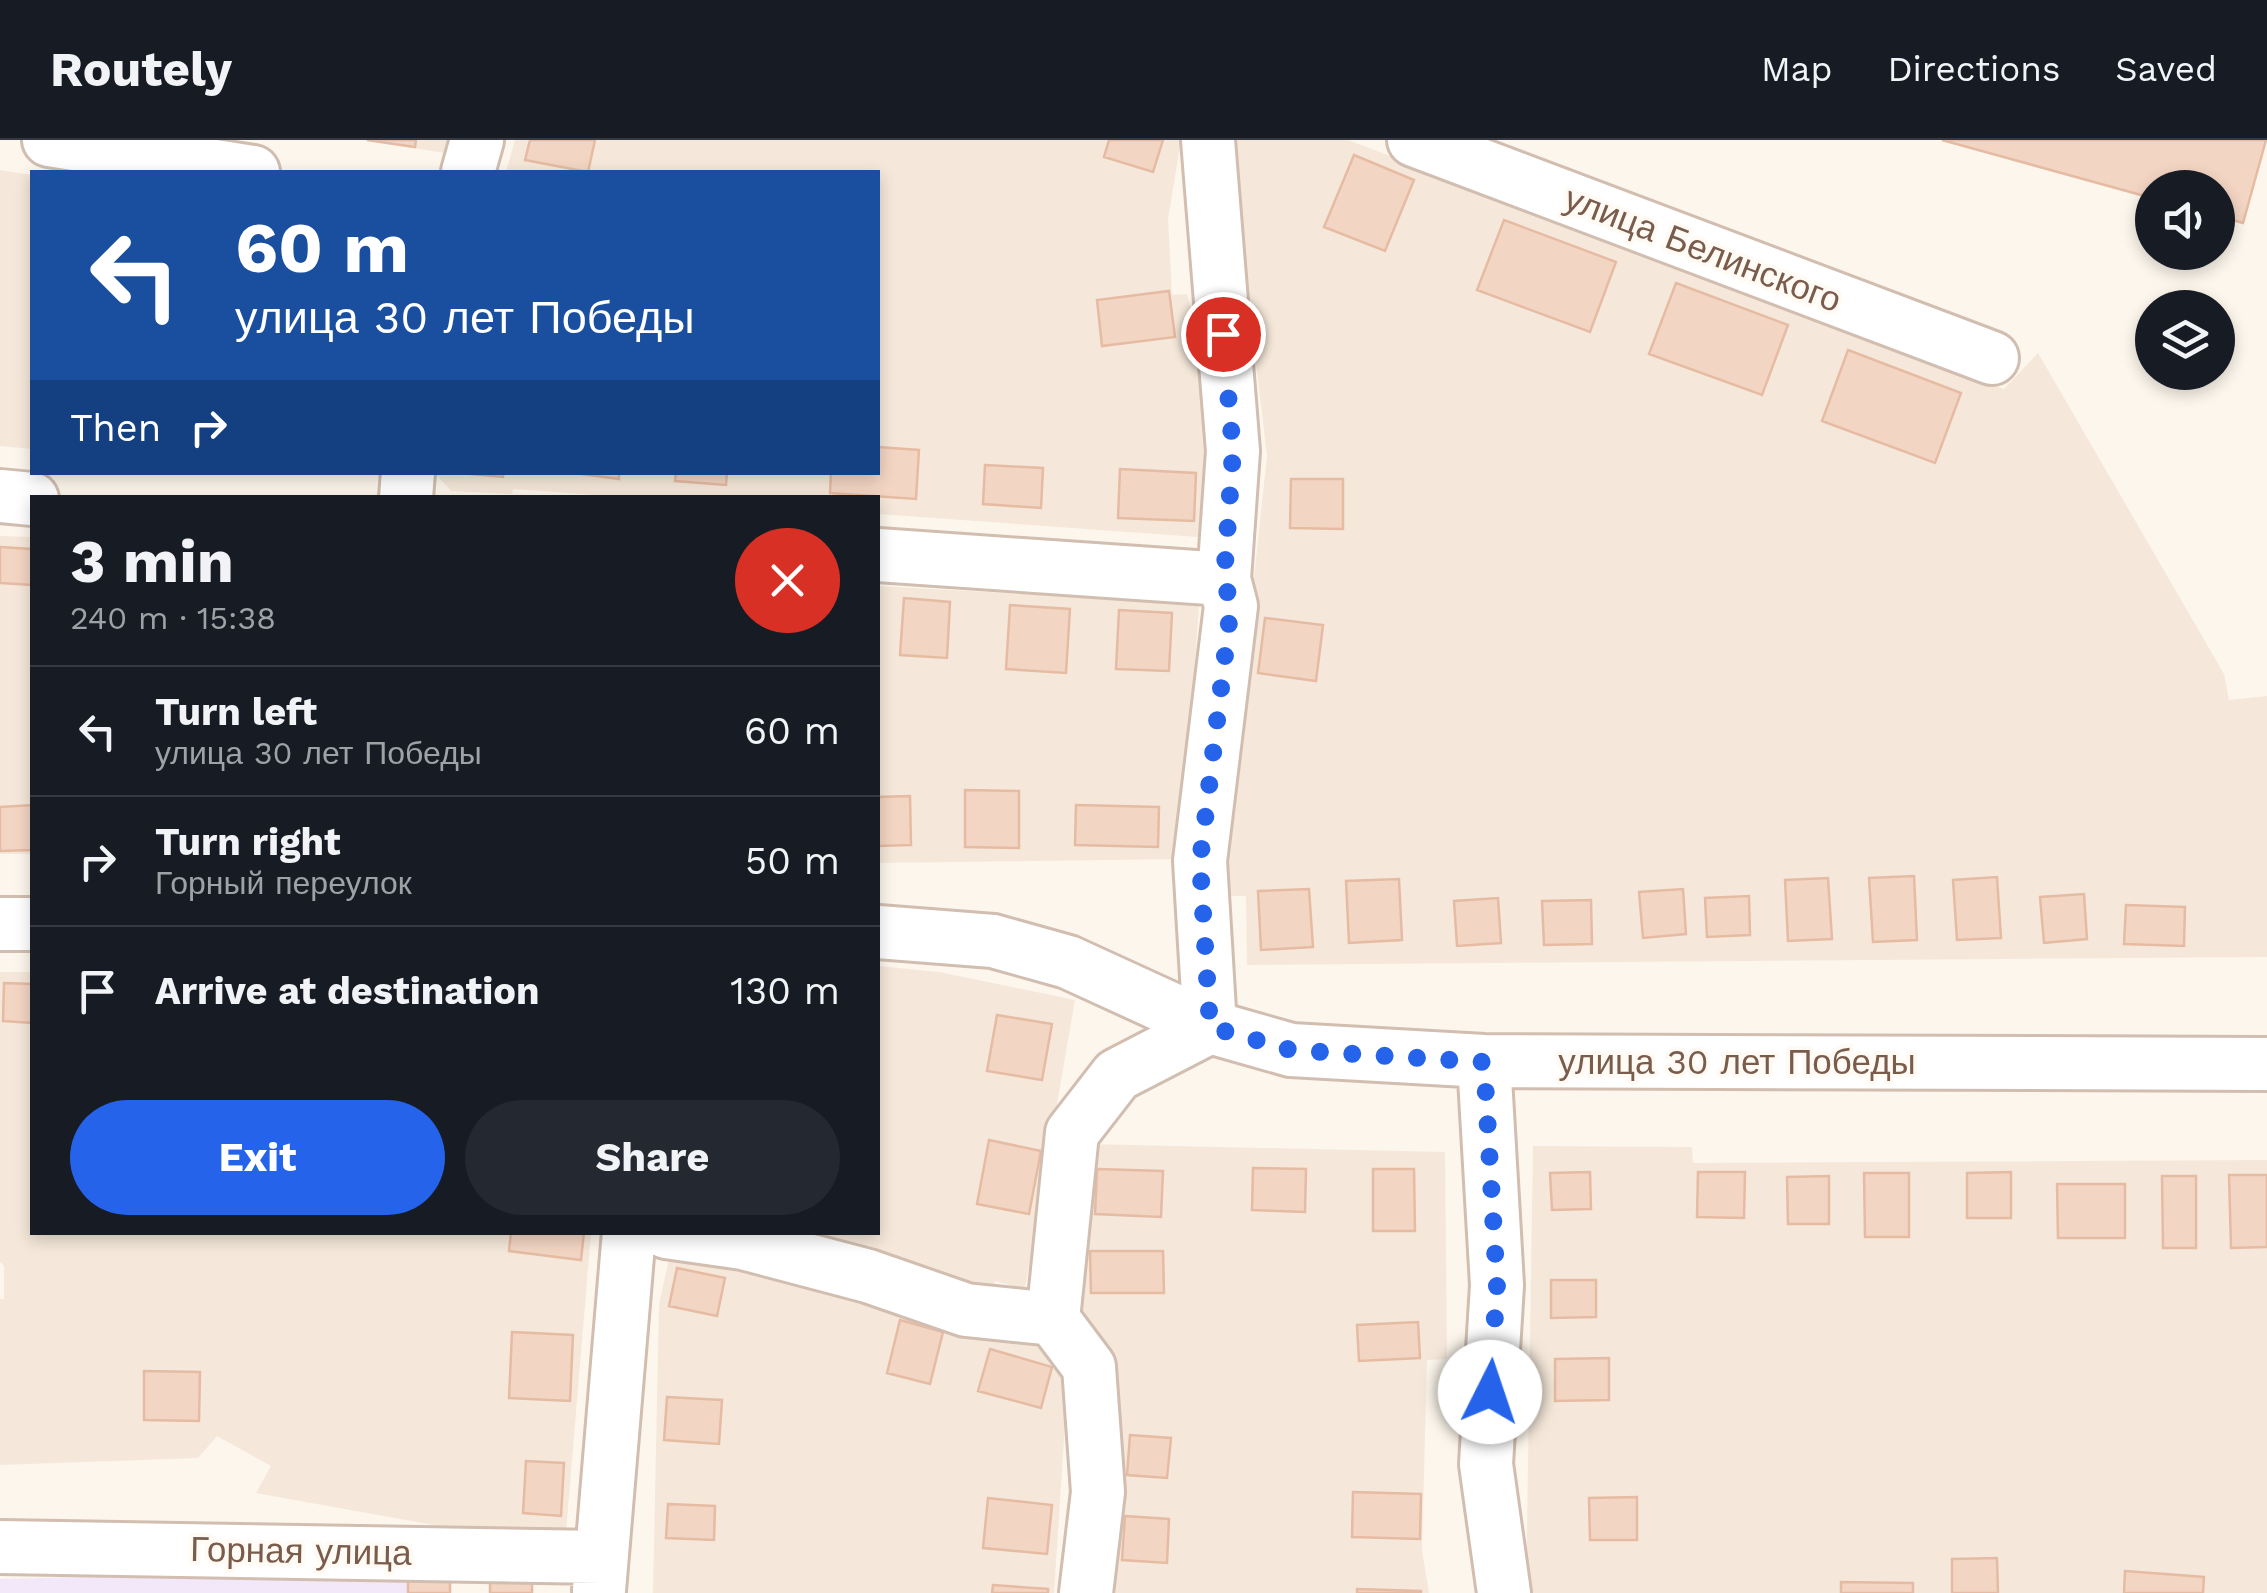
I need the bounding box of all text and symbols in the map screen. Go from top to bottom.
text: Routely [50,41,232,98]
text: Map [1761,48,1832,90]
text: Directions [1887,48,2060,90]
text: Saved [2115,48,2217,90]
map controls [2135,170,2235,390]
button: sound [2135,170,2235,270]
street label: улица Белинского [1559,177,1847,321]
text: 60 m [235,207,409,289]
icon: left [70,210,200,340]
button: layers [2135,290,2235,390]
text: улица 30 лет Победы [235,291,695,344]
pin [1181,292,1266,377]
icon: arrive [1196,307,1251,362]
icon: right [181,400,236,455]
text: Then [70,406,161,450]
text: 3 min [70,526,234,597]
button: close [735,528,840,633]
text: 240 m · 15:38 [70,599,276,637]
text: Turn left [155,690,317,734]
icon: left [70,704,125,759]
text: 60 m [744,709,840,753]
text: улица 30 лет Победы [155,734,482,772]
text: Turn right [155,820,341,864]
icon: right [70,834,125,889]
text: 50 m [745,839,840,883]
text: Горный переулок [155,864,412,902]
icon: arrive [70,964,125,1019]
text: Arrive at destination [155,969,540,1013]
text: 130 m [730,969,840,1013]
street label: улица 30 лет Победы [1558,1041,1916,1083]
button: Exit [70,1100,445,1215]
button: Share [465,1100,840,1215]
position arrow [1438,1340,1542,1444]
street label: Горная улица [190,1528,413,1574]

